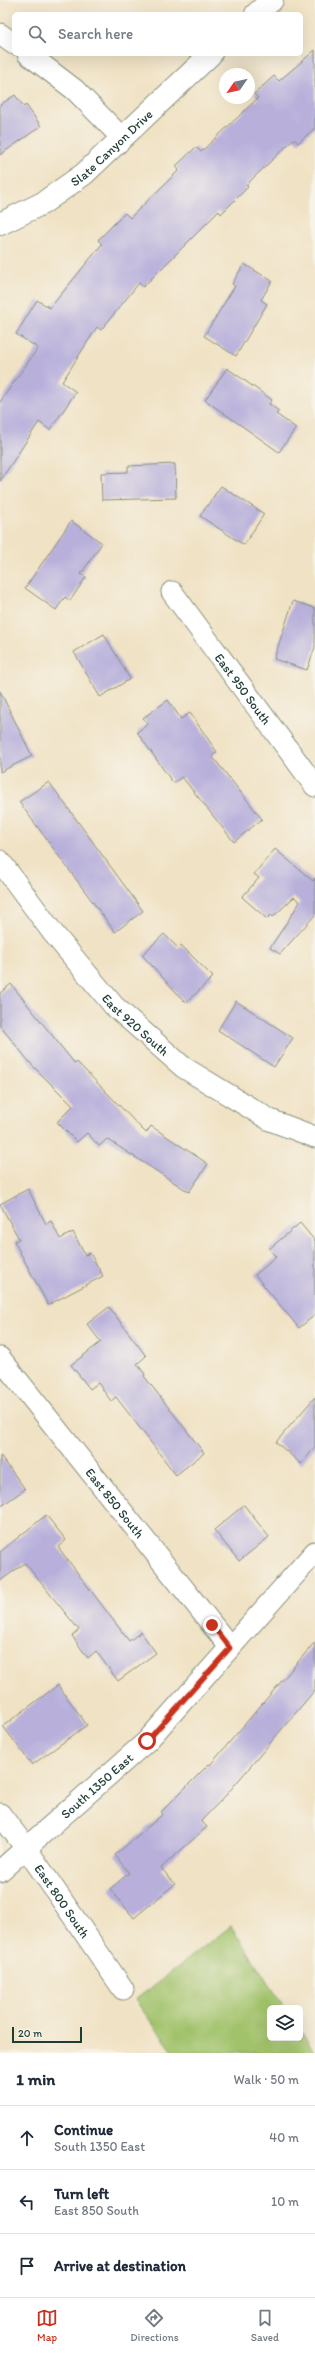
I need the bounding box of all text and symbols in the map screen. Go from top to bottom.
search box [12,12,303,56]
icon: search [26,23,48,45]
text: Search here [58,25,133,43]
north arrow [219,68,255,104]
street label: Slate Canyon Drive [68,106,156,189]
street label: East 950 South [212,650,274,728]
street label: East 920 South [99,991,172,1059]
street label: East 850 South [82,1465,147,1541]
route end [203,1616,221,1634]
route start [138,1732,156,1750]
street label: South 1350 East [58,1750,136,1822]
street label: East 800 South [31,1861,93,1941]
map controls [267,2005,303,2041]
button: layers [267,2005,303,2041]
scale bar [12,2025,82,2044]
text: 20 m [18,2027,42,2040]
text: 1 min [16,2069,55,2089]
text: Walk · 50 m [234,2072,299,2087]
text: Continue [54,2121,113,2139]
icon: ahead [16,2127,38,2149]
text: 40 m [269,2130,299,2145]
text: South 1350 East [54,2139,145,2154]
text: Turn left [54,2185,109,2203]
icon: left [16,2191,38,2213]
text: 10 m [271,2194,299,2209]
text: East 850 South [54,2203,139,2218]
icon: arrive [16,2255,38,2277]
text: Arrive at destination [54,2257,186,2275]
tab: Map [36,2307,58,2344]
tab: Directions [130,2307,179,2344]
tab: Saved [251,2307,279,2344]

